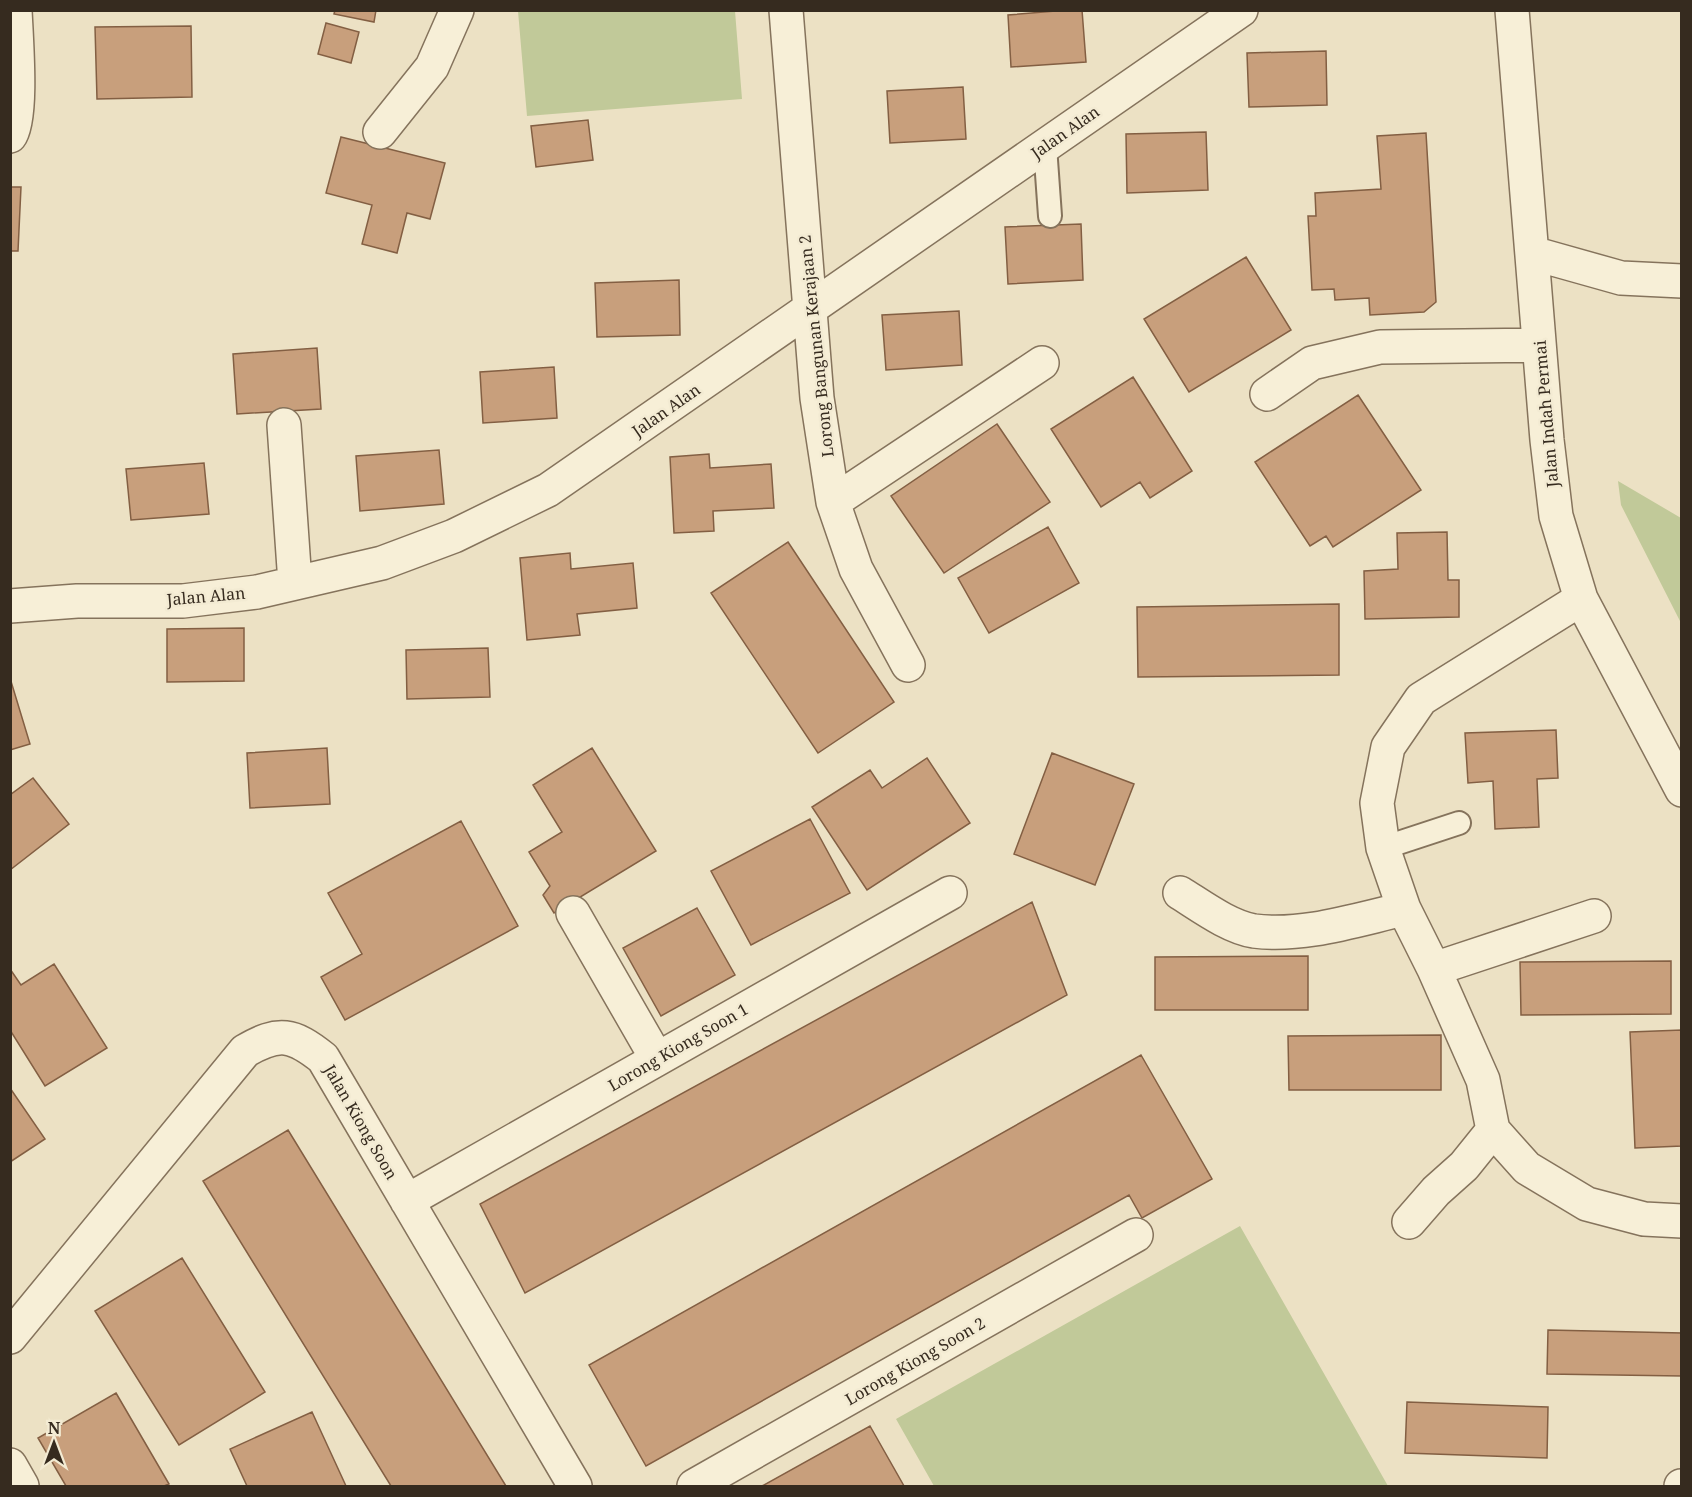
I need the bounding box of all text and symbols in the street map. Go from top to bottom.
street label: Jalan Alan [1026,100,1104,164]
street label: Lorong Bangunan Kerajaan 2 [793,234,839,458]
street label: Jalan Indah Permai [1529,340,1563,489]
street label: Jalan Alan [627,378,705,442]
street label: Jalan Alan [165,582,246,610]
street label: Lorong Kiong Soon 1 [604,998,752,1096]
street label: Jalan Kiong Soon [319,1060,403,1183]
street label: Lorong Kiong Soon 2 [841,1312,989,1410]
north arrow [24,1413,84,1473]
text: N [48,1417,61,1439]

